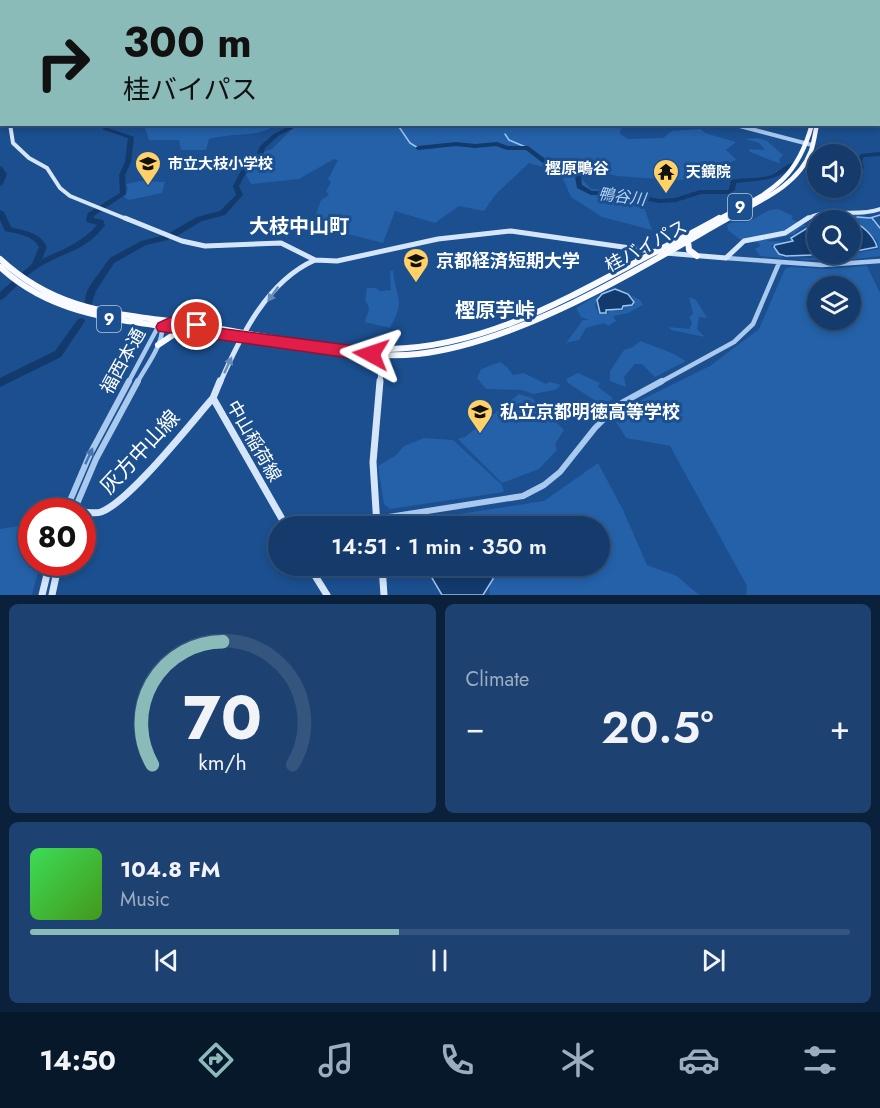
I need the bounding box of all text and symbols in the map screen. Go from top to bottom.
text: 300 m [123,12,252,73]
icon: right [24,24,102,102]
text: 桂バイパス [123,70,257,109]
map controls [807,144,861,330]
button: sound [807,144,861,198]
school or university icon: 市立大枝小学校 [133,149,163,187]
place label: 市立大枝小学校 [168,153,273,175]
district label: 樫原鴫谷 [545,157,609,180]
temple icon: 天鏡院 [651,157,681,195]
place label: 天鏡院 [686,161,731,183]
water label: 鴨谷川 [597,182,649,211]
road number: 9 [728,194,752,220]
button: search [807,210,861,264]
district label: 大枝中山町 [249,212,349,241]
street label: 桂バイパス [600,213,692,279]
school or university icon: 京都経済短期大学 [401,246,431,284]
place label: 京都経済短期大学 [436,248,580,274]
button: layers [807,276,861,330]
one-way arrow [267,285,279,301]
district label: 樫原芋峠 [455,296,535,325]
pin [171,299,222,350]
road number: 9 [97,306,121,332]
icon: arrive [180,308,213,341]
position arrow [339,322,403,386]
street label: 福西本通 [94,323,152,399]
one-way arrow [223,356,232,373]
street label: 中山稲荷線 [220,396,288,486]
school or university icon: 私立京都明徳高等学校 [465,397,495,435]
place label: 私立京都明徳高等学校 [500,399,680,425]
street label: 灰方中山線 [93,403,187,501]
one-way arrow [84,447,94,465]
speed limit sign: 80 [18,498,96,576]
text: 14:51 · 1 min · 350 m [331,530,547,562]
text: Climate [466,665,529,694]
text: 70 [183,672,262,762]
text: 20.5° [601,695,714,760]
text: − [466,704,485,751]
text: + [830,704,850,751]
text: km/h [198,748,246,779]
text: 104.8 FM [120,853,220,885]
text: Music [120,885,170,914]
icon: previous [150,944,183,977]
icon: pause [423,944,456,977]
icon: next [697,944,730,977]
icon: directions [195,1039,237,1081]
icon: music [315,1039,357,1081]
icon: phone [436,1039,478,1081]
icon: climate [557,1039,599,1081]
icon: car [678,1039,720,1081]
icon: filters [799,1039,841,1081]
text: 14:50 [39,1041,116,1080]

